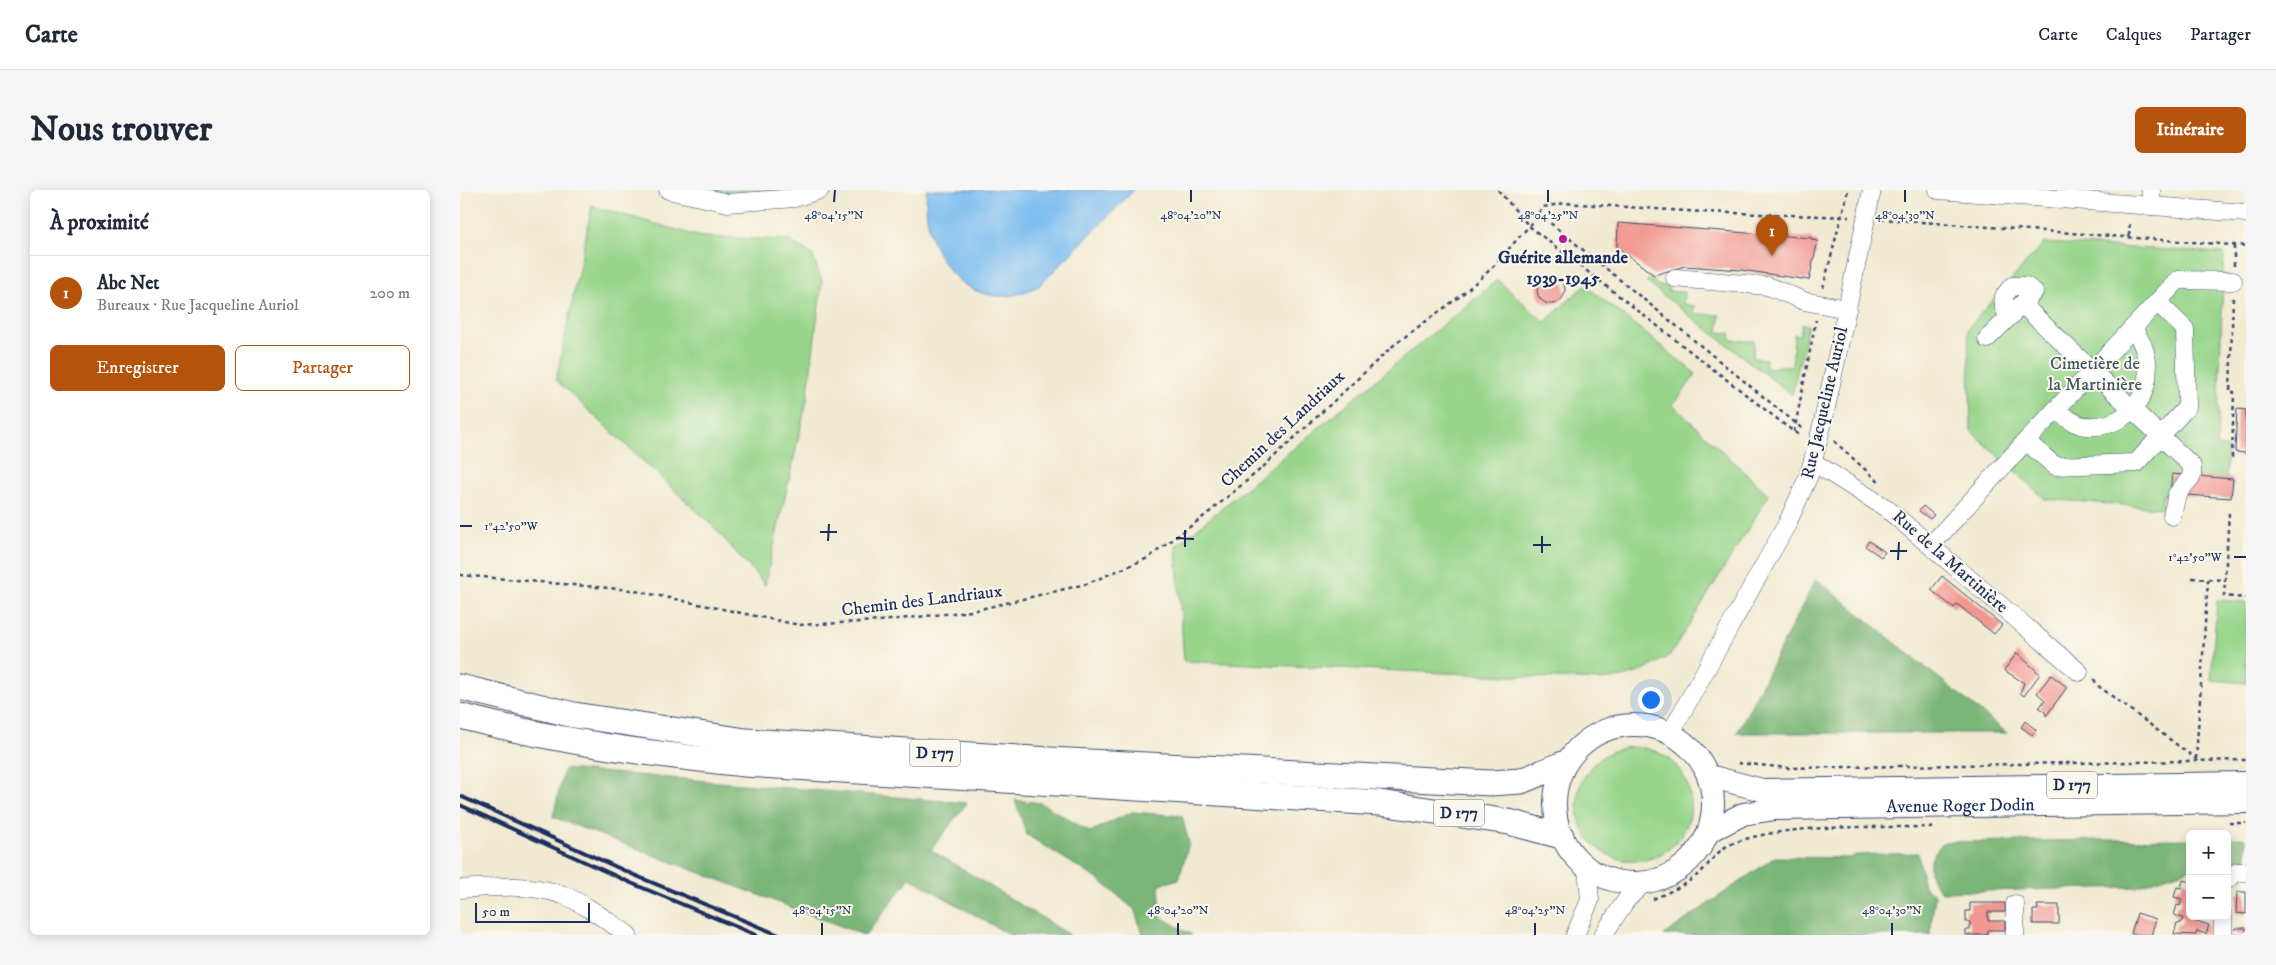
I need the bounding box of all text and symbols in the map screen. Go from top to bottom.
text: Carte [25,20,78,50]
text: Carte [2038,24,2078,46]
text: Calques [2106,24,2162,46]
text: Partager [2190,24,2251,46]
button: Itinéraire [2135,107,2246,153]
text: Nous trouver [30,108,212,152]
text: 48°04'15"N [804,208,864,223]
text: 48°04'20"N [1160,208,1222,223]
text: 48°04'25"N [1518,208,1579,223]
text: 48°04'30"N [1875,208,1935,223]
text: À proximité [50,210,149,236]
pin: 1 [1756,215,1788,256]
marker: Guérite allemande 1939-1945 [1557,233,1569,245]
place label: Guérite allemande 1939-1945 [1498,247,1628,290]
text: Abc Net [97,272,159,295]
text: 1 [63,283,69,303]
text: 200 m [369,283,410,303]
text: Bureaux · Rue Jacqueline Auriol [97,295,299,315]
street label: Rue Jacqueline Auriol [1797,324,1853,481]
button: Enregistrer [50,345,225,391]
button: Partager [235,345,410,391]
park label: Cimetière de la Martinière [2048,353,2142,396]
street label: Chemin des Landriaux [1216,366,1350,492]
street label: Rue de la Martinière [1888,506,2012,618]
text: 1°42'50"W [484,519,539,534]
text: 1°42'50"W [2168,550,2223,565]
street label: Chemin des Landriaux [840,580,1004,622]
your location [1638,687,1664,713]
road number: D 177 [910,740,960,766]
road number: D 177 [2047,772,2097,798]
street label: Avenue Roger Dodin [1886,794,2035,818]
road number: D 177 [1434,800,1484,826]
map controls [2186,830,2231,920]
button: + [2186,830,2231,875]
button: − [2186,875,2231,920]
scale bar [475,900,590,923]
text: 50 m [482,903,510,921]
text: 48°04'15"N [792,903,852,918]
text: 48°04'20"N [1147,903,1209,918]
text: 48°04'25"N [1505,903,1566,918]
text: 48°04'30"N [1862,903,1922,918]

